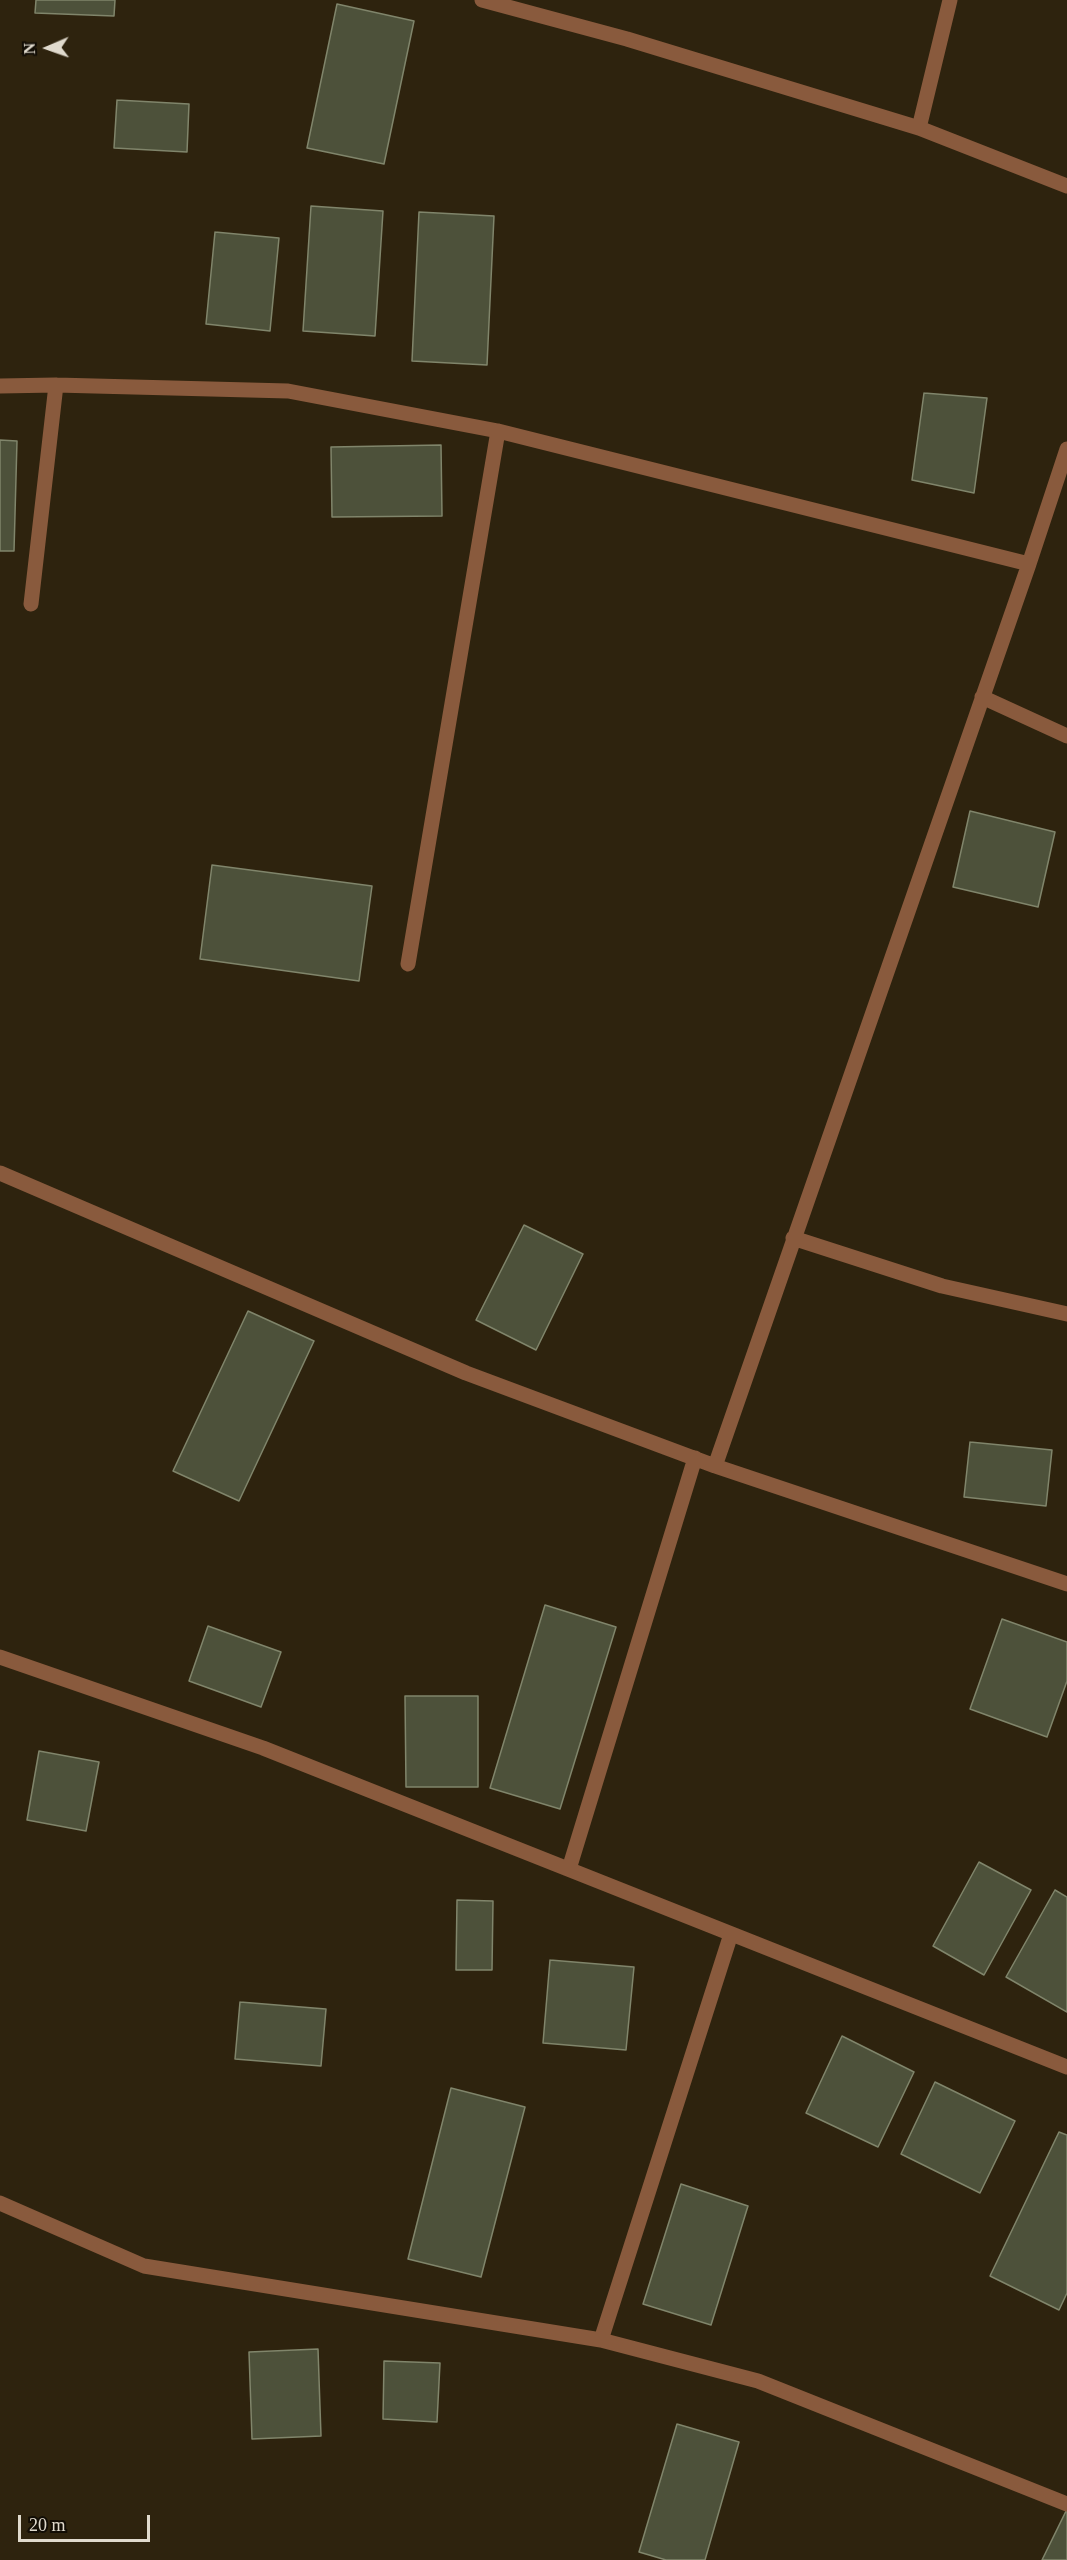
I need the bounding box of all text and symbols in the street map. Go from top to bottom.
north arrow [18,18,78,78]
text: N [21,43,38,55]
scale bar [21,2503,153,2541]
text: 20 m [29,2515,66,2535]

